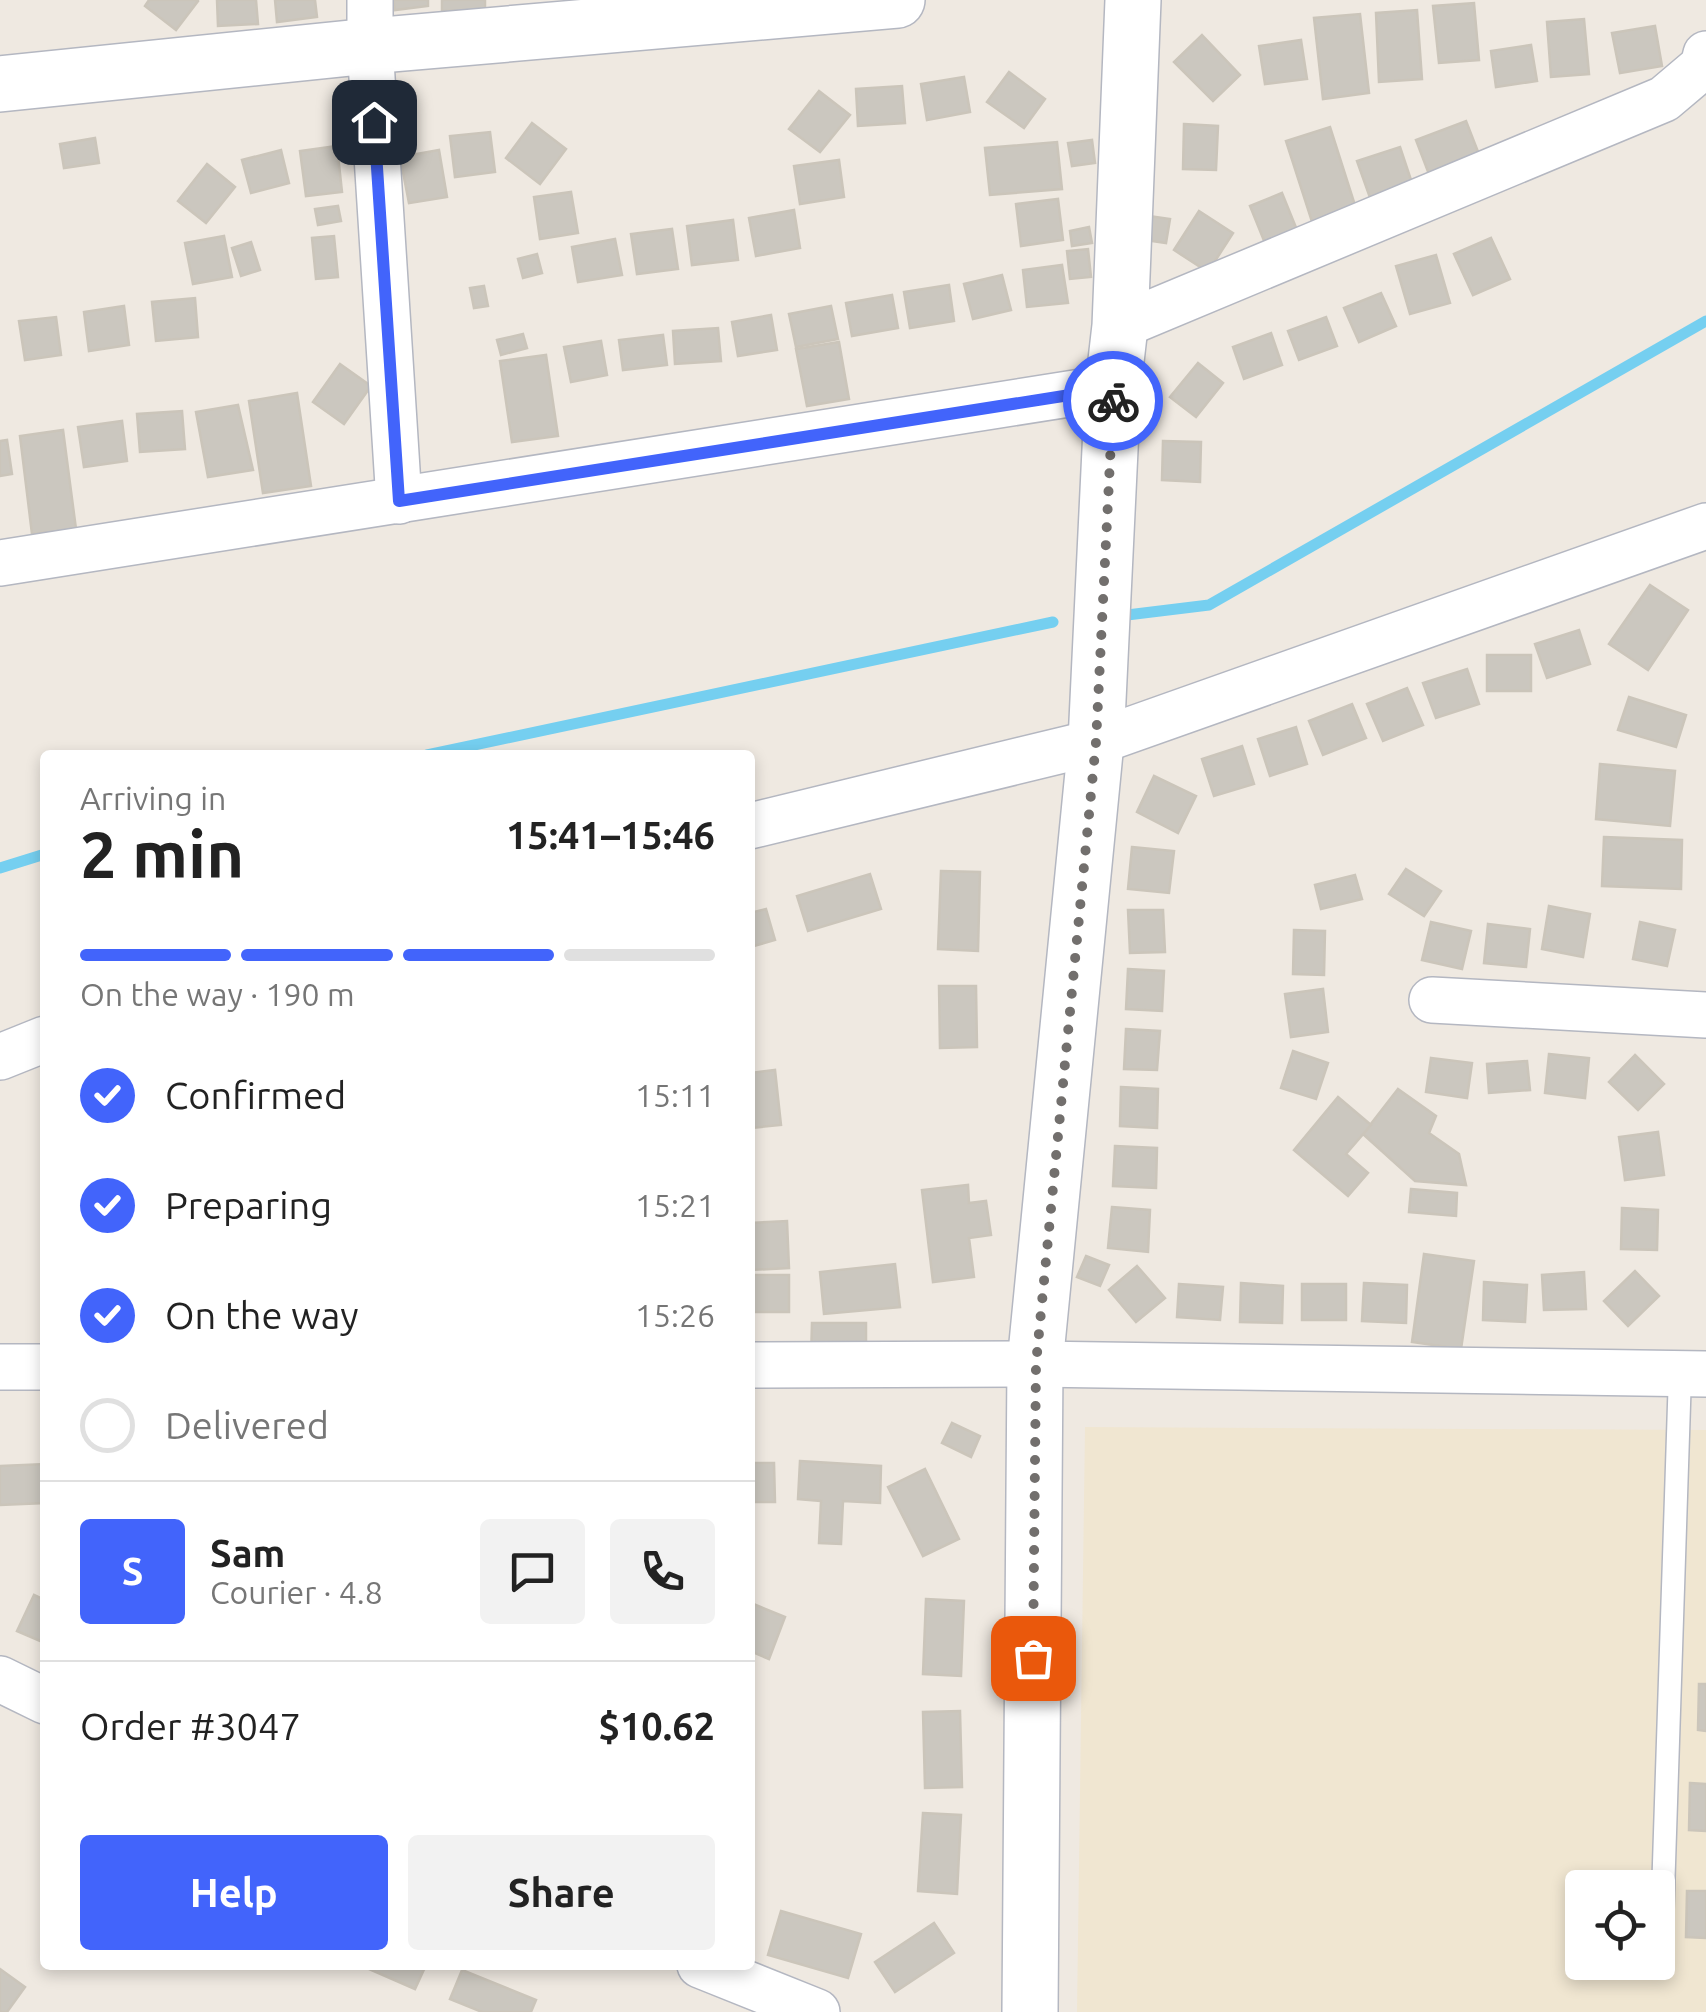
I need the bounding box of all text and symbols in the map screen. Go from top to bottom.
pin [332,80,417,165]
icon: home [347,95,402,150]
courier [1063,351,1163,451]
icon: bike [1086,374,1141,429]
text: Arriving in [80,780,226,816]
text: 15:41–15:46 [506,814,715,856]
text: 2 min [80,817,244,890]
text: On the way · 190 m [80,976,355,1012]
icon: check [80,1068,135,1123]
text: Confirmed [165,1074,346,1116]
text: 15:11 [635,1077,715,1113]
icon: check [80,1178,135,1233]
text: Preparing [165,1184,332,1226]
text: 15:21 [635,1187,715,1223]
icon: check [80,1288,135,1343]
text: On the way [165,1294,358,1336]
text: 15:26 [635,1297,715,1333]
text: Delivered [165,1404,329,1446]
button: chat [480,1519,585,1624]
button: phone [610,1519,715,1624]
text: Sam [210,1532,285,1574]
text: S [122,1550,143,1592]
text: Courier · 4.8 [210,1574,383,1610]
pin [991,1616,1076,1701]
icon: bag [1006,1631,1061,1686]
text: Order #3047 [80,1705,301,1747]
text: $10.62 [598,1705,715,1747]
button: Help [80,1835,388,1950]
button: Share [408,1835,715,1950]
map controls [1565,1870,1675,1980]
button: locate [1565,1870,1675,1980]

